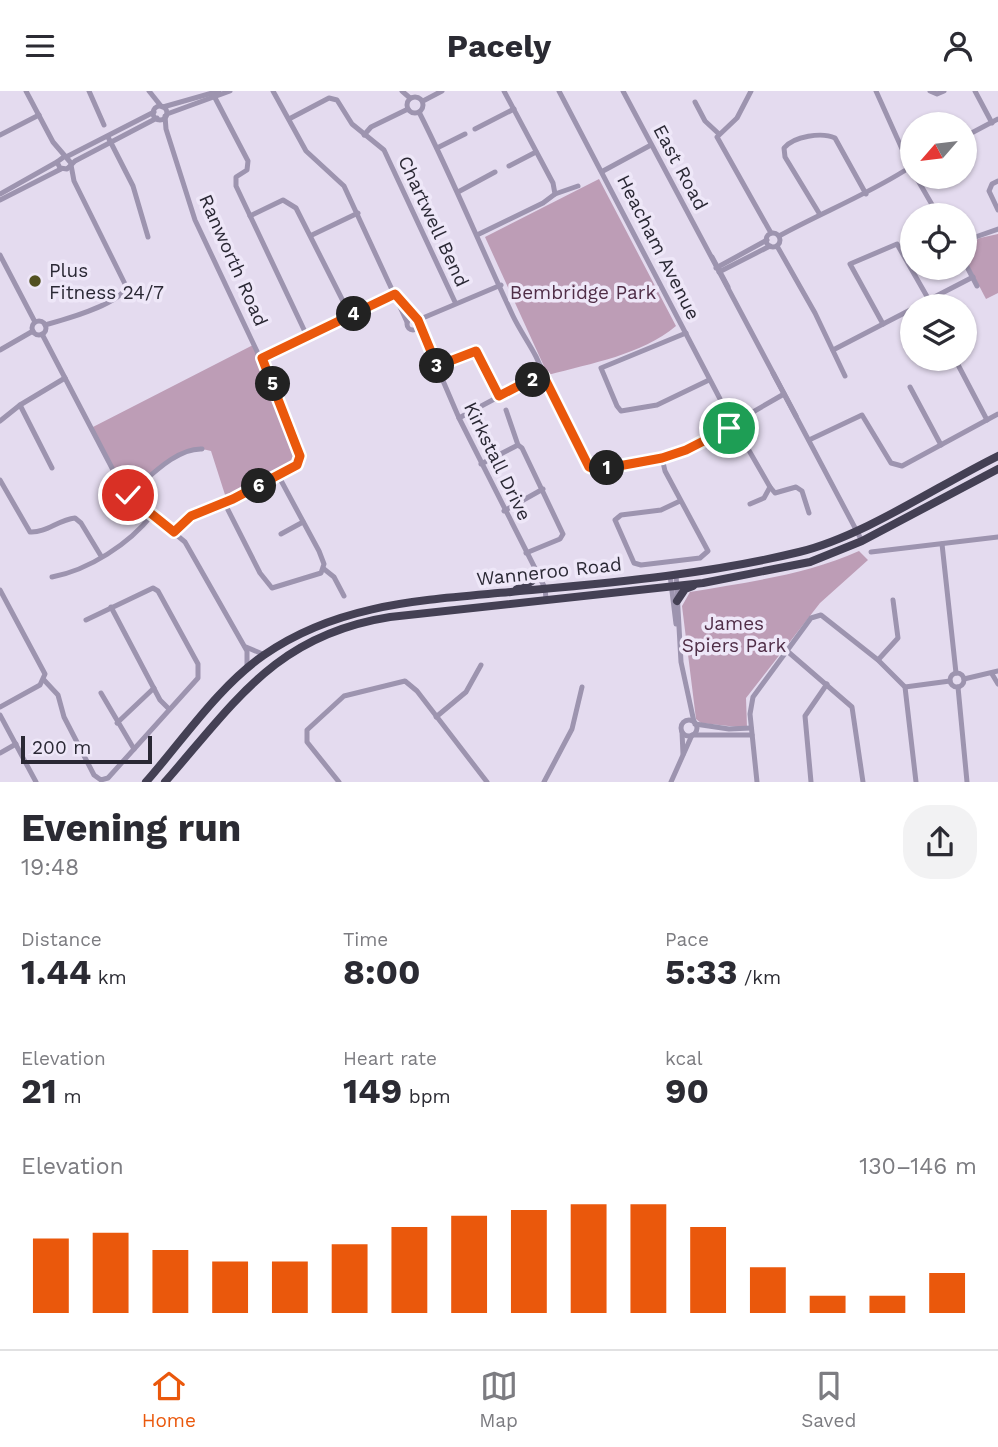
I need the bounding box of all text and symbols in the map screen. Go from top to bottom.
icon: menu [21,27,59,65]
text: Pacely [447,27,551,65]
icon: person [939,27,977,65]
north arrow [900,112,976,189]
map controls [900,112,977,371]
street label: East Road [648,120,713,214]
street label: Chartwell Bend [393,152,474,290]
street label: Heacham Avenue [612,171,705,324]
street label: Ranworth Road [194,191,273,330]
button: locate [900,203,977,280]
place label: Plus Fitness 24/7 [49,259,164,304]
marker: Plus Fitness 24/7 [27,273,43,289]
park label: Bembridge Park [510,281,656,304]
button: layers [900,294,977,371]
pin: 4 [336,297,372,332]
text: 4 [347,302,360,325]
pin: 3 [420,349,454,383]
text: 3 [431,354,442,377]
pin: 2 [516,363,550,397]
pin: 5 [256,367,290,401]
text: 2 [527,368,538,391]
text: 5 [267,372,278,395]
street label: Kirkstall Drive [459,398,536,524]
pin [699,398,759,458]
icon: arrive [710,409,748,447]
pin: 1 [590,451,624,485]
text: 1 [602,456,611,479]
pin [98,465,158,525]
pin: 6 [242,469,276,503]
text: 6 [253,474,264,497]
icon: check [109,476,147,514]
street label: Wanneroo Road [475,552,623,591]
park label: James Spiers Park [682,612,787,657]
scale bar [21,733,152,765]
text: 200 m [32,736,91,759]
button: share [903,805,977,879]
text: Evening run [21,806,241,850]
text: 19:48 [21,854,79,881]
text: Distance [21,928,102,951]
text: Time [343,928,388,951]
text: Pace [665,928,709,951]
text: 1.44 [21,951,91,993]
text: 8:00 [343,951,421,993]
text: 5:33 [665,951,738,993]
text: km [91,966,127,989]
text: /km [738,966,781,989]
text: Elevation [21,1047,106,1070]
text: Heart rate [343,1047,437,1070]
text: kcal [665,1047,703,1070]
text: 21 [21,1070,57,1112]
text: 149 [343,1070,402,1112]
text: 90 [665,1070,709,1112]
text: m [57,1085,82,1108]
text: bpm [402,1085,451,1108]
text: Elevation [21,1153,124,1180]
text: 130–146 m [859,1153,977,1180]
tab: Home [142,1367,196,1432]
tab: Map [479,1367,518,1432]
tab: Saved [801,1367,856,1432]

